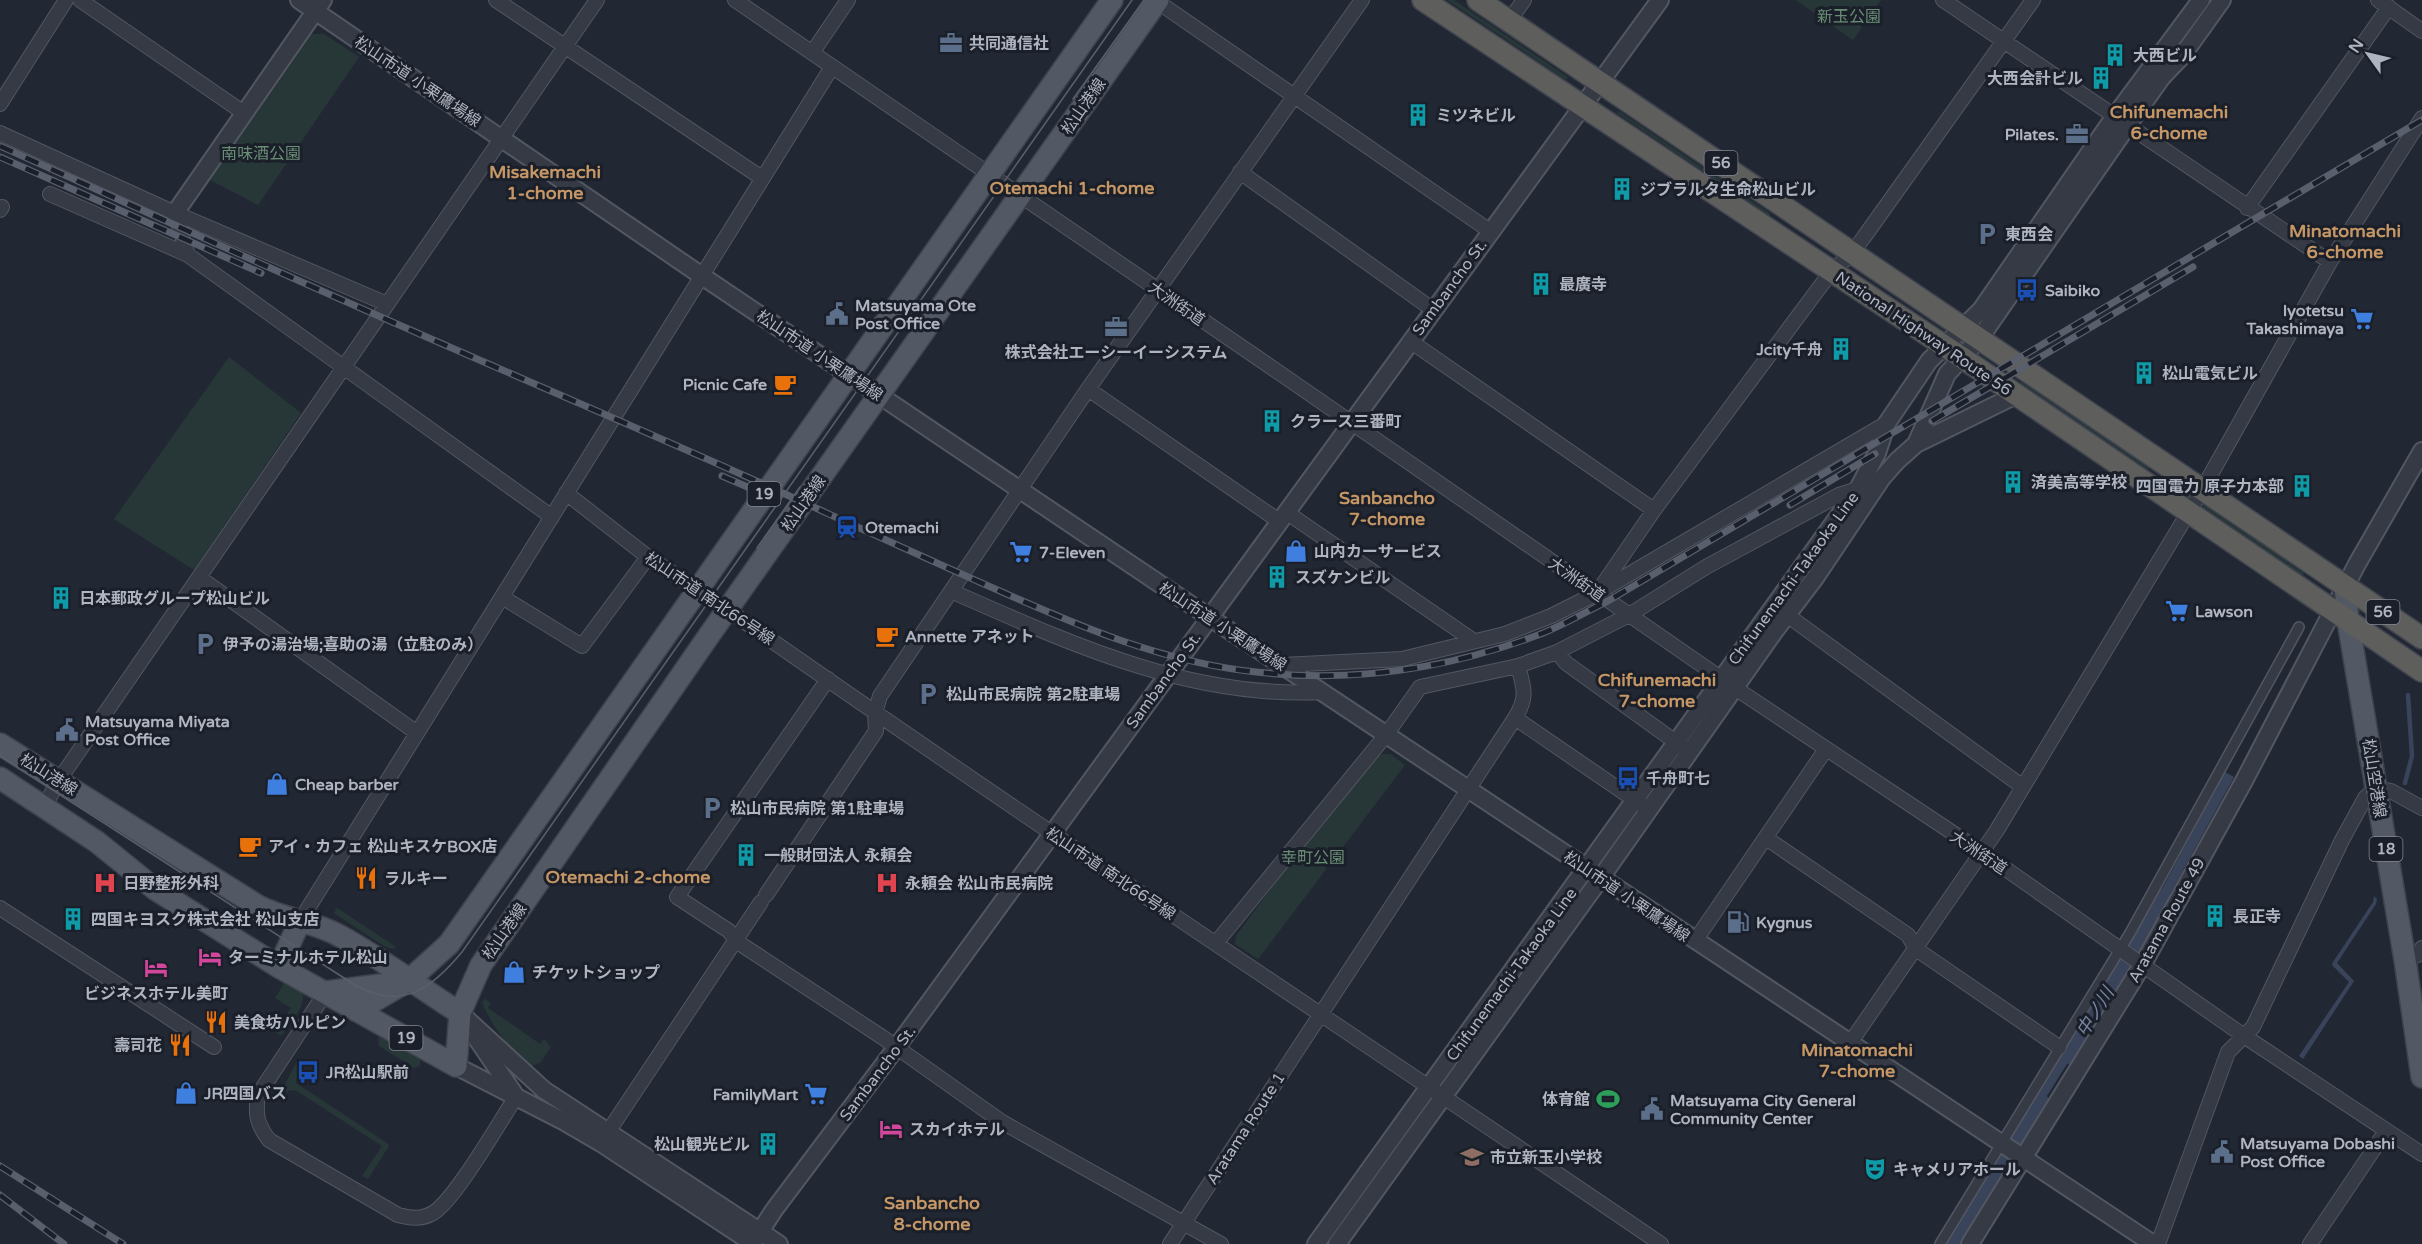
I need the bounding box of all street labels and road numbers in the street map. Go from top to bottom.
street label: 松山市道 小栗鷹場線 [350,32,484,132]
street label: 松山港線 [1057,75,1110,139]
road number: 56 [1704,151,1738,175]
street label: Sambancho St. [1408,235,1491,340]
street label: National Highway Route 56 [1831,267,2015,400]
street label: 大洲街道 [1144,277,1208,330]
street label: 松山市道 小栗鷹場線 [752,306,886,406]
street label: 松山港線 [777,472,830,536]
road number: 19 [748,482,780,506]
street label: Chifunemachi-Takaoka Line [1724,488,1863,669]
street label: 松山市道 南北66号線 [641,548,778,650]
street label: 大洲街道 [1544,553,1608,606]
street label: 松山市道 小栗鷹場線 [1155,578,1290,676]
road number: 56 [2366,600,2400,624]
street label: Sambancho St. [1122,628,1205,733]
street label: 松山空港線 [2358,737,2390,819]
street label: 松山港線 [16,749,81,800]
street label: 松山市道 南北66号線 [1042,823,1179,925]
street label: 大洲街道 [1946,827,2011,879]
road number: 18 [2370,837,2402,861]
street label: 松山市道 小栗鷹場線 [1559,847,1693,947]
street label: Aratama Route 49 [2124,854,2210,987]
street label: Chifunemachi-Takaoka Line [1442,884,1581,1065]
street label: 松山港線 [478,900,531,964]
street label: Sambancho St. [835,1022,920,1125]
road number: 19 [390,1026,422,1050]
street label: Aratama Route 1 [1202,1069,1290,1188]

